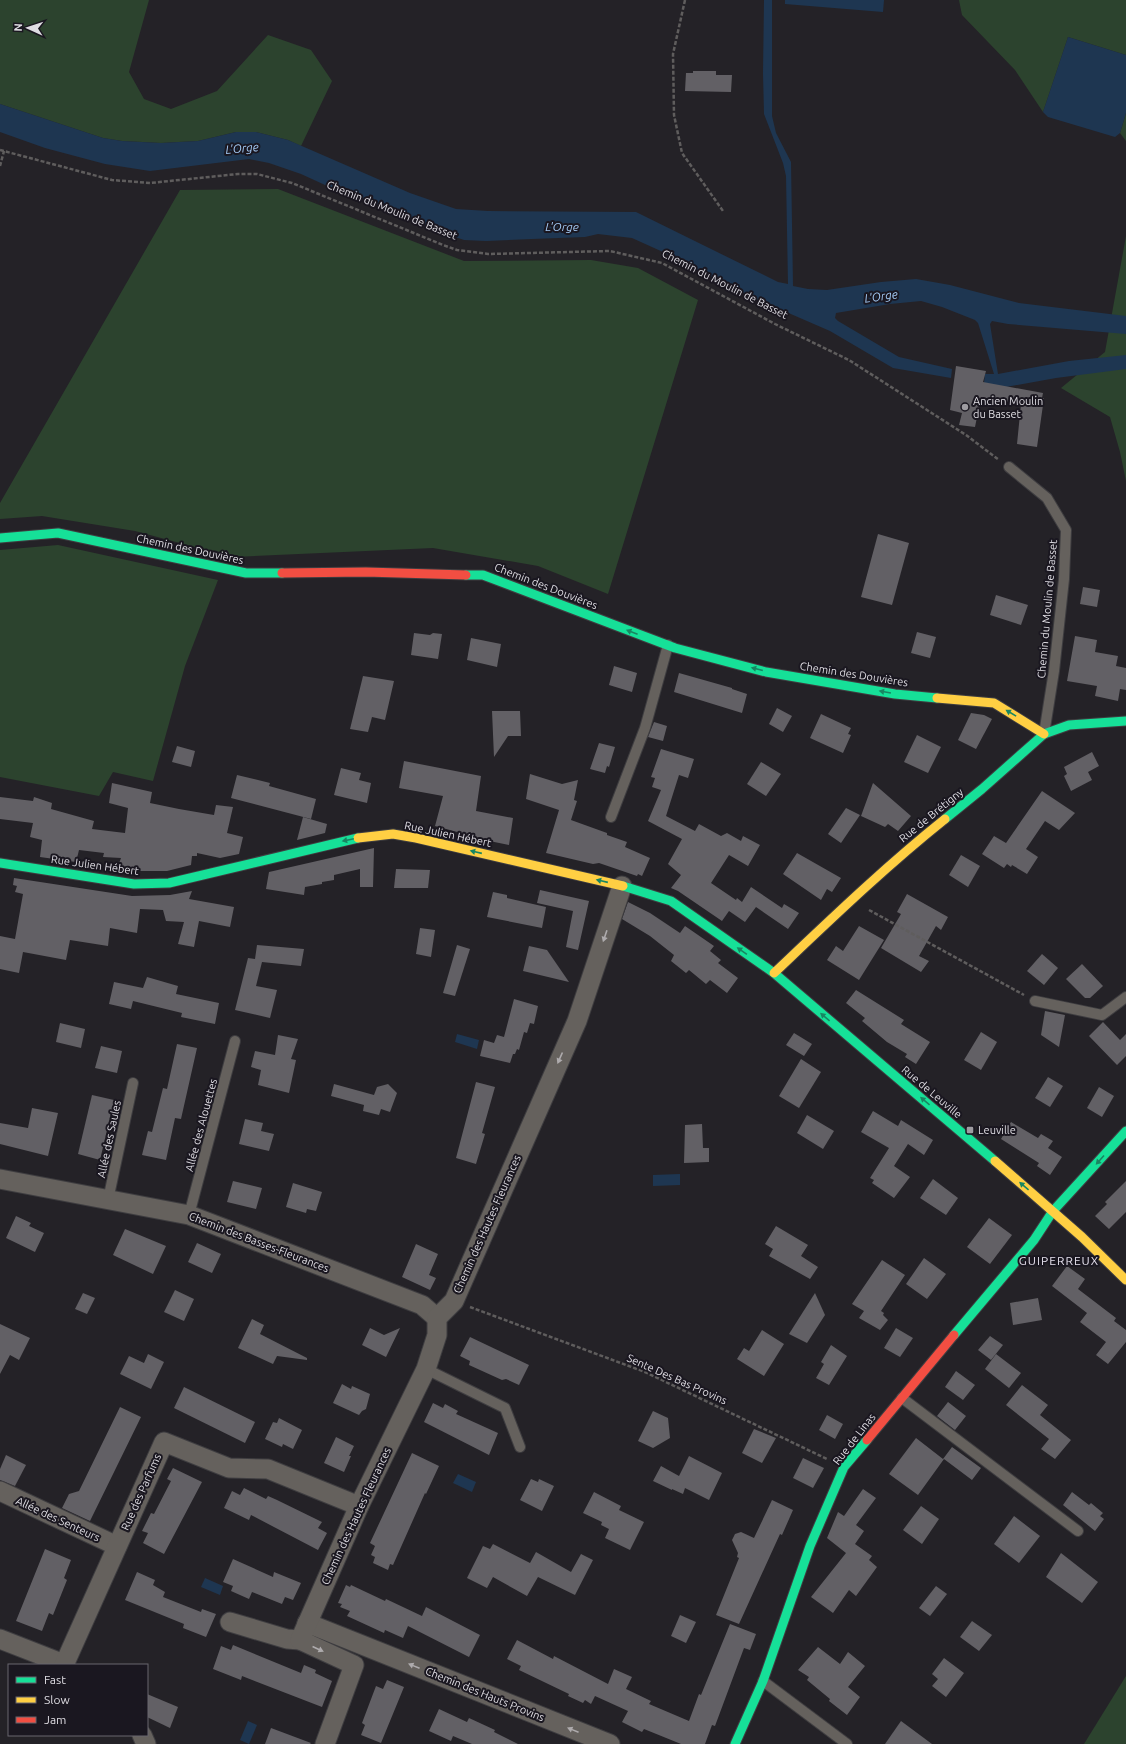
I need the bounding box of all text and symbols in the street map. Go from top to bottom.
north arrow [8,8,48,48]
text: N [12,23,24,32]
water label: L'Orge [225,140,259,156]
street label: Chemin du Moulin de Basset [325,178,460,242]
water label: L'Orge [545,220,579,233]
street label: Chemin du Moulin de Basset [660,247,790,321]
water label: L'Orge [864,287,898,305]
place label: Ancien Moulin du Basset [973,395,1043,420]
marker: Ancien Moulin du Basset [960,402,970,412]
street label: Chemin des Douvières [135,532,245,566]
street label: Chemin du Moulin de Basset [1035,538,1059,679]
street label: Chemin des Douvières [493,561,599,611]
one-way arrow [626,629,638,635]
street label: Chemin des Douvières [799,660,909,689]
one-way arrow [750,666,763,672]
one-way arrow [878,689,891,695]
one-way arrow [1005,710,1017,717]
street label: Rue de Brétigny [897,785,966,844]
street label: Rue Julien Hébert [403,819,493,849]
one-way arrow [342,837,354,843]
one-way arrow [470,848,482,854]
street label: Rue Julien Hébert [50,853,140,877]
one-way arrow [596,878,609,884]
one-way arrow [602,930,608,942]
one-way arrow [737,947,747,955]
one-way arrow [820,1013,831,1022]
one-way arrow [557,1052,563,1064]
street label: Rue de Leuville [900,1063,964,1121]
street label: Allée des Alouettes [183,1077,219,1173]
one-way arrow [919,1097,930,1106]
street label: Allée des Saules [95,1099,123,1179]
place label: Leuville [978,1124,1016,1136]
marker: Leuville [965,1125,975,1135]
street label: Chemin des Hautes Fleurances [451,1153,523,1295]
one-way arrow [1095,1154,1104,1165]
one-way arrow [1018,1181,1029,1190]
street label: Chemin des Basses-Fleurances [187,1210,331,1274]
district label: GUIPERREUX [1019,1254,1099,1267]
street label: Sente Des Bas Provins [625,1351,729,1407]
street label: Rue de Linas [830,1411,878,1467]
street label: Chemin des Hautes Fleurances [319,1445,393,1587]
street label: Rue des Parfums [119,1452,163,1532]
street label: Allée des Senteurs [14,1494,102,1544]
one-way arrow [313,1646,324,1652]
one-way arrow [407,1662,419,1668]
legend [8,1664,148,1736]
street label: Chemin des Hauts Provins [424,1665,546,1723]
text: Fast [44,1673,66,1686]
text: Slow [44,1693,70,1706]
text: Jam [44,1713,66,1726]
one-way arrow [567,1726,579,1732]

